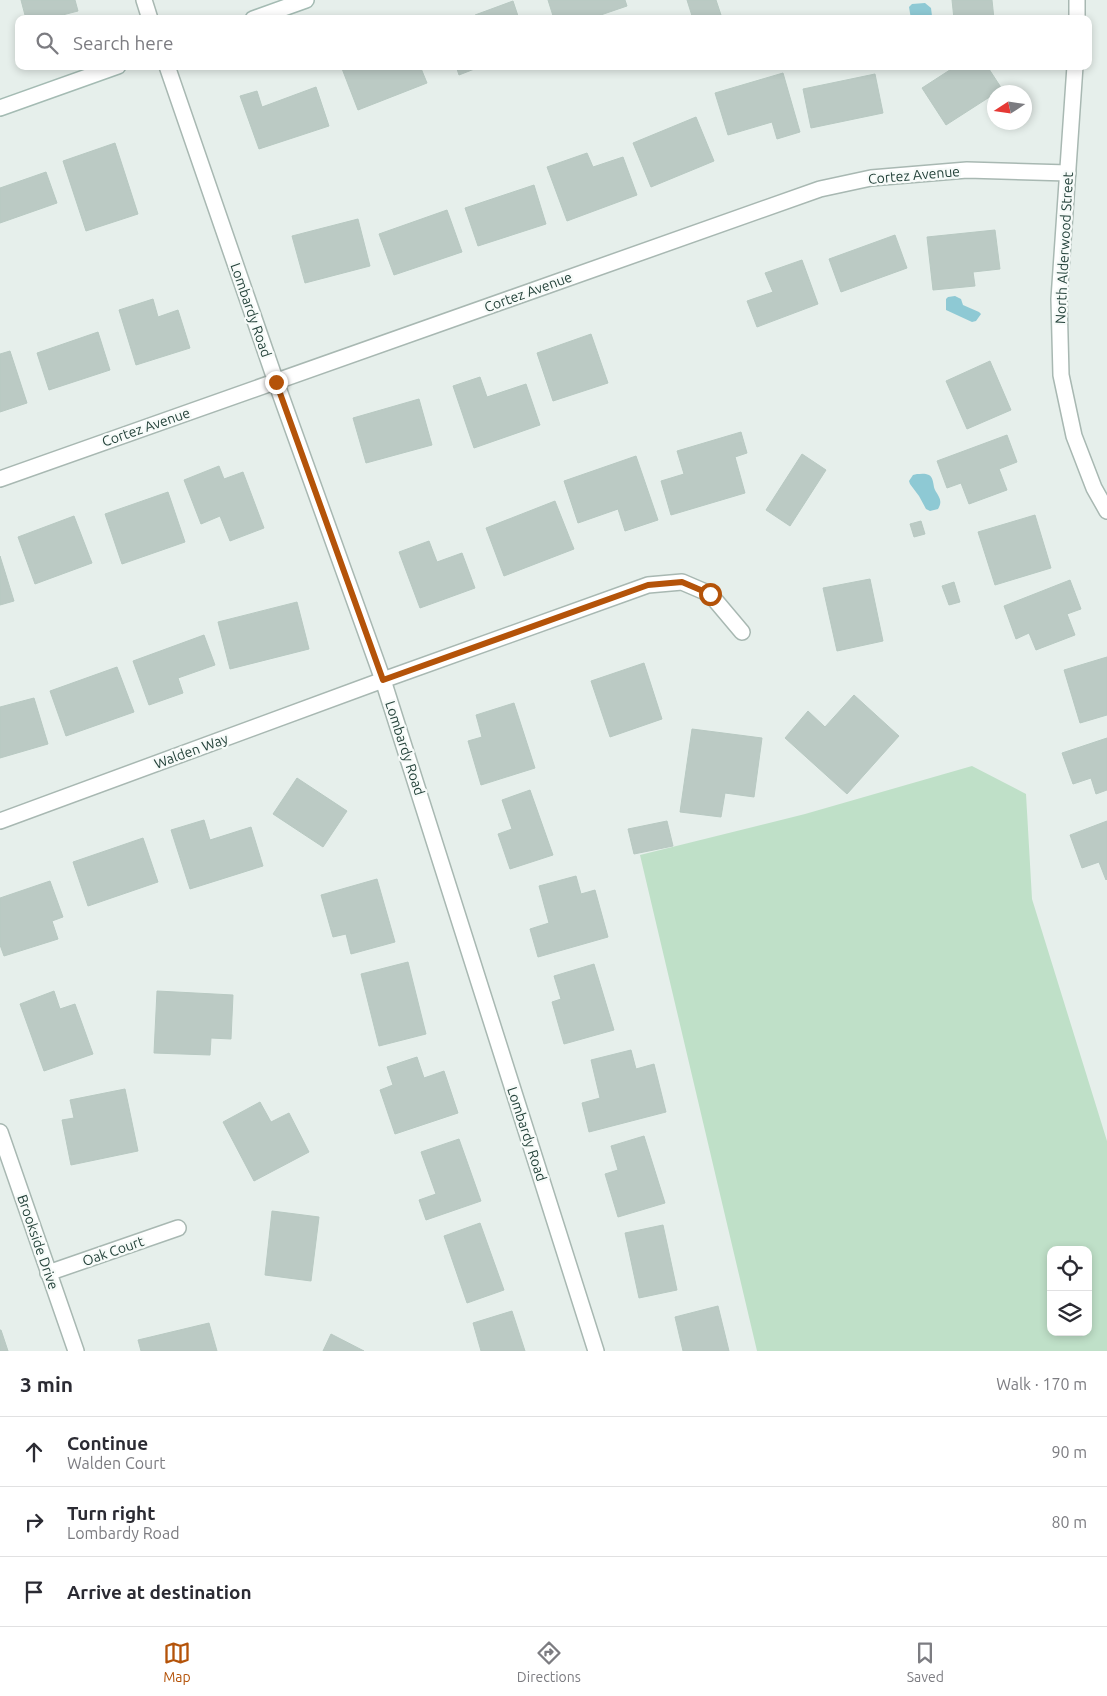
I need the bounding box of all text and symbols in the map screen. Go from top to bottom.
search box [15,15,1092,70]
icon: search [33,29,61,57]
text: Search here [73,32,173,54]
north arrow [987,85,1032,130]
street label: Cortez Avenue [867,163,961,187]
street label: North Alderwood Street [1052,171,1076,324]
street label: Lombardy Road [227,261,275,359]
street label: Cortez Avenue [482,269,574,315]
route end [265,371,288,394]
street label: Cortez Avenue [100,404,192,450]
route start [699,583,722,606]
street label: Lombardy Road [382,699,428,797]
street label: Walden Way [152,730,230,772]
street label: Lombardy Road [504,1085,550,1183]
street label: Brookside Drive [14,1192,62,1292]
street label: Oak Court [80,1233,146,1269]
map controls [1047,1246,1092,1336]
button: locate [1047,1246,1092,1291]
button: layers [1047,1291,1092,1336]
text: 3 min [20,1372,73,1396]
text: Walk · 170 m [996,1375,1087,1393]
text: Continue [67,1432,148,1454]
icon: ahead [20,1438,48,1466]
text: 90 m [1051,1443,1087,1461]
text: Walden Court [67,1454,166,1472]
text: Turn right [67,1502,155,1524]
icon: right [20,1508,48,1536]
text: 80 m [1051,1513,1087,1531]
text: Lombardy Road [67,1524,180,1542]
icon: arrive [20,1578,48,1606]
text: Arrive at destination [67,1581,252,1603]
tab: Map [163,1639,191,1685]
tab: Directions [517,1639,581,1685]
tab: Saved [907,1639,944,1685]

